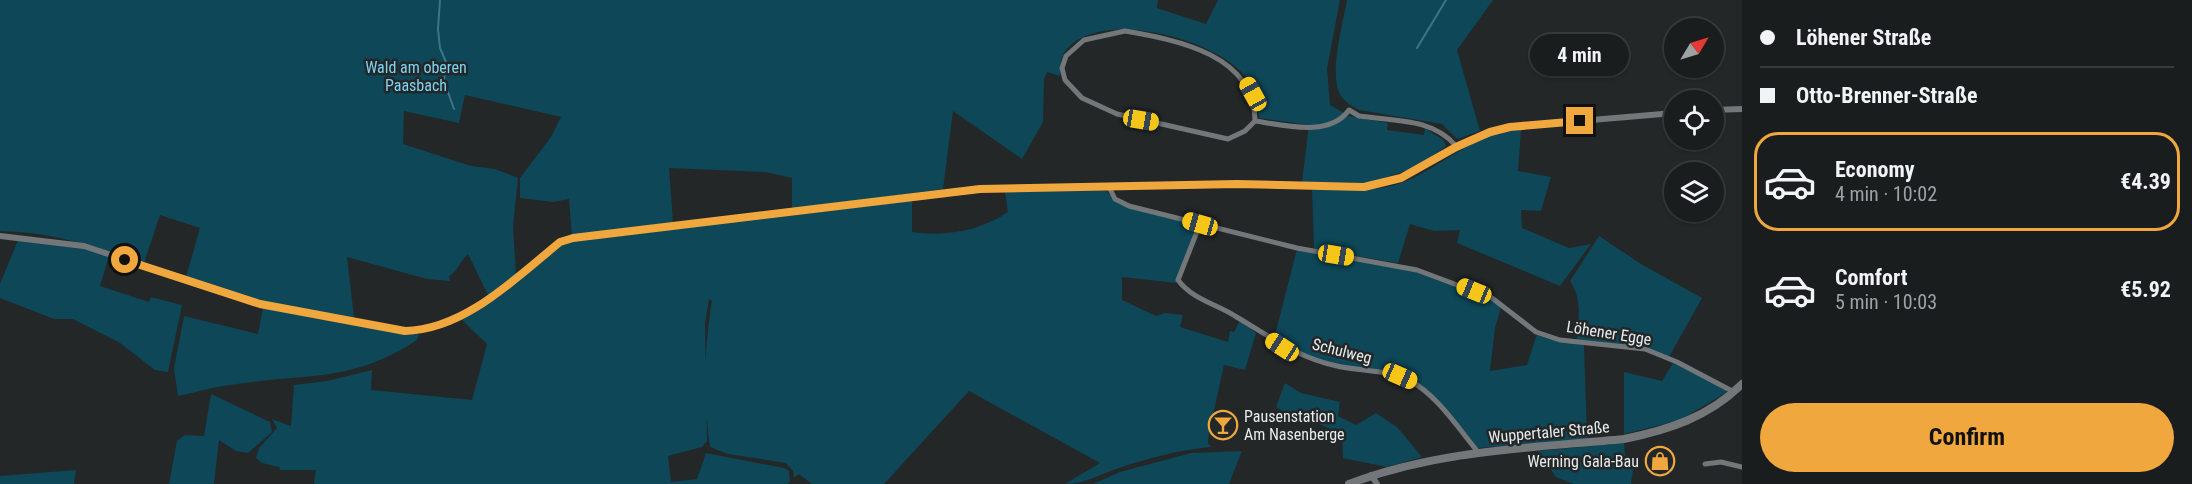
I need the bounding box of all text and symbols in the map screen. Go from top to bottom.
north arrow [1664,18,1724,78]
map controls [1664,18,1724,222]
text: Löhener Straße [1796,25,1931,50]
callout: 4 min [1530,34,1630,76]
text: 4 min [1557,43,1602,67]
park label: Wald am oberen Paasbach [365,58,467,95]
car [1236,74,1270,114]
text: Otto-Brenner-Straße [1796,83,1977,108]
button: locate [1664,90,1724,150]
route end [1566,107,1593,134]
car [1122,108,1160,132]
icon: car [1763,155,1817,209]
text: Economy [1835,157,1915,182]
button: layers [1664,162,1724,222]
text: €4.39 [2120,169,2171,194]
text: 4 min · 10:02 [1835,182,1937,206]
car [1180,210,1220,238]
car [1317,243,1355,267]
route start [111,246,138,273]
icon: car [1763,263,1817,317]
text: Comfort [1835,265,1908,290]
car [1454,276,1494,306]
text: €5.92 [2120,277,2171,302]
text: 5 min · 10:03 [1835,290,1937,314]
street label: Löhener Egge [1565,317,1653,349]
car [1262,330,1302,364]
street label: Schulweg [1310,334,1374,368]
car [1380,360,1420,392]
button: Confirm [1760,403,2174,472]
place label: Pausenstation Am Nasenberge [1244,407,1345,444]
bar icon: Pausenstation Am Nasenberge [1207,409,1239,441]
street label: Wuppertaler Straße [1488,417,1610,447]
shop icon: Werning Gala-Bau [1644,445,1676,477]
place label: Werning Gala-Bau [1527,452,1639,471]

